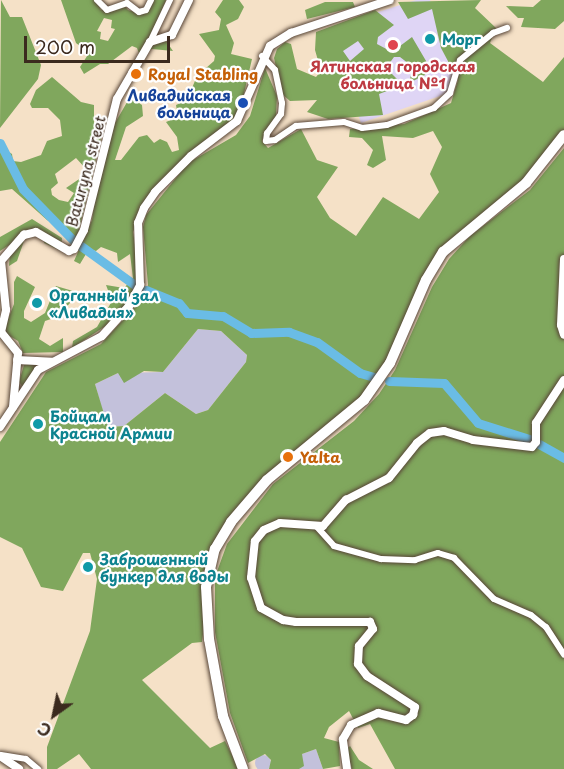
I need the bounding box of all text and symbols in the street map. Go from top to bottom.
scale bar [27,24,172,62]
place label: Морг [442,30,481,48]
marker: Морг [423,32,437,46]
text: 200 m [35,33,95,60]
marker: Ялтинская городская больница №1 [384,36,402,54]
place label: Ялтинская городская больница №1 [310,56,476,91]
place label: Royal Stabling [148,65,258,83]
marker: Royal Stabling [129,67,143,81]
place label: Ливадийская больница [127,85,231,120]
marker: Ливадийская больница [236,96,250,110]
street label: Baturyna street [61,113,109,229]
place label: Органный зал «Ливадия» [49,285,159,320]
marker: Органный зал «Ливадия» [30,296,44,310]
place label: Бойцам Красной Армии [50,406,173,441]
marker: Бойцам Красной Армии [31,417,45,431]
place label: Yalta [300,448,340,466]
marker: Yalta [281,450,295,464]
place label: Заброшенный бункер для воды [100,549,229,584]
marker: Заброшенный бункер для воды [81,560,95,574]
north arrow [24,685,84,745]
text: С [33,717,56,743]

